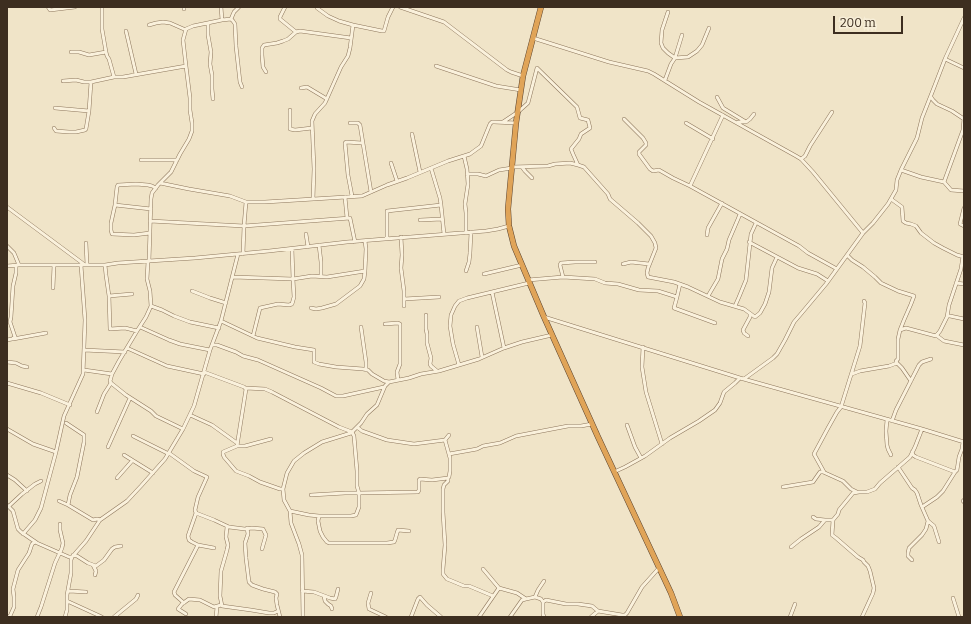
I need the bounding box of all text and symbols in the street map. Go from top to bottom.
scale bar [835,8,905,34]
text: 200 m [840,16,876,30]

